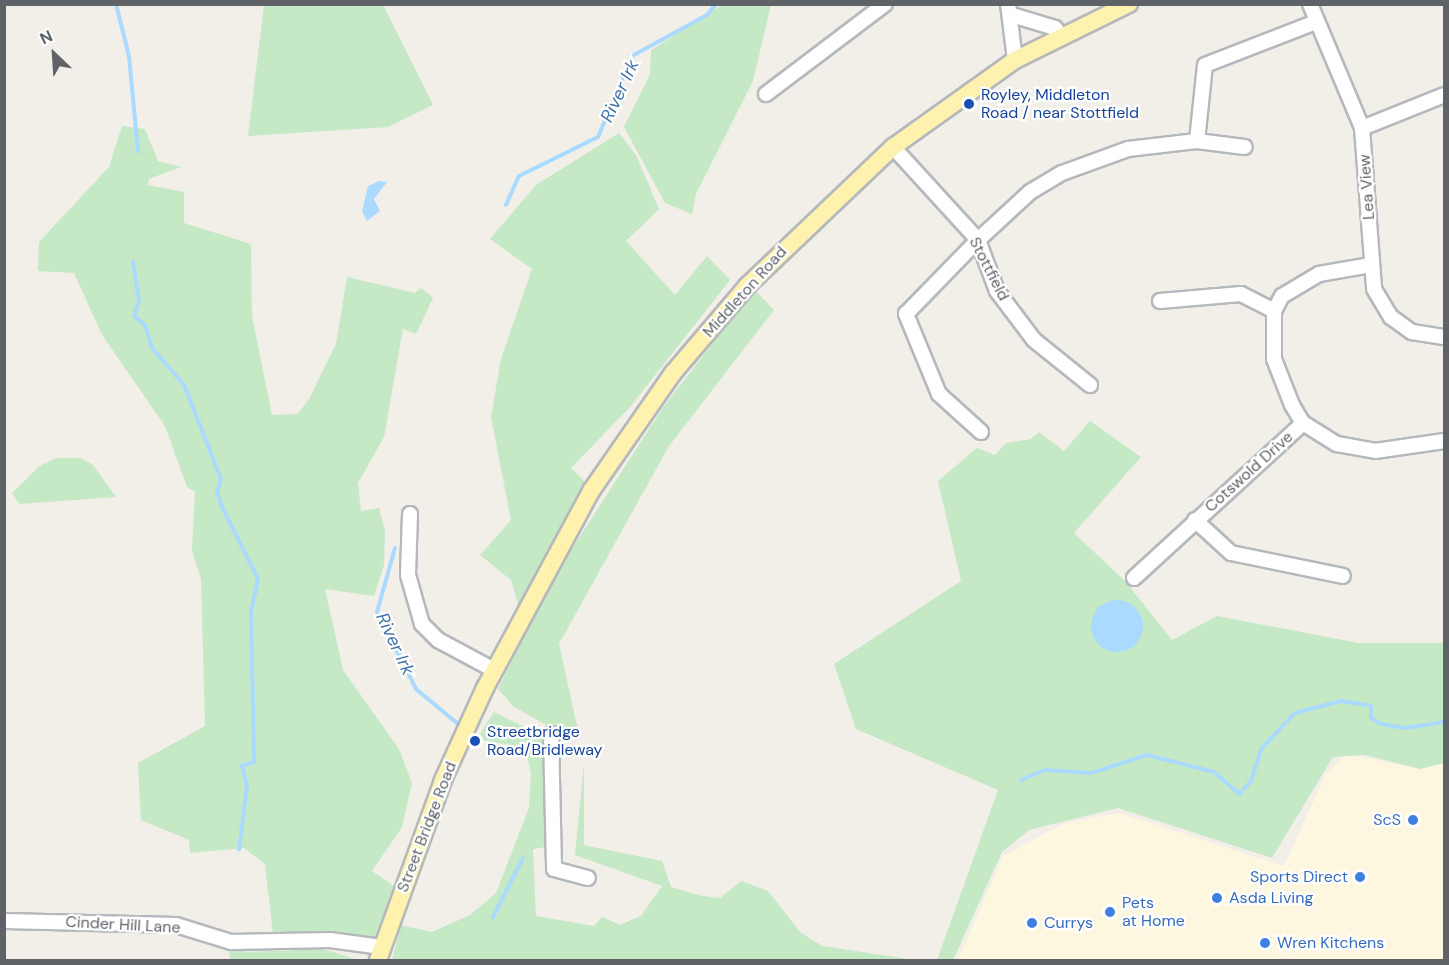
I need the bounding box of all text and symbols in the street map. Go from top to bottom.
north arrow [24,24,84,84]
text: N [36,25,56,49]
water label: River Irk [596,56,644,126]
place label: Royley, Middleton Road / near Stottfield [981,85,1139,123]
marker: Royley, Middleton Road / near Stottfield [962,97,976,111]
street label: Lea View [1355,154,1379,220]
street label: Stottfield [965,234,1013,304]
street label: Middleton Road [699,242,791,342]
street label: Cotswold Drive [1201,427,1297,517]
water label: River Irk [371,609,419,679]
place label: Streetbridge Road/Bridleway [487,722,602,760]
marker: Streetbridge Road/Bridleway [468,734,482,748]
street label: Street Bridge Road [393,759,461,895]
place label: ScS [1373,810,1401,830]
marker: ScS [1406,813,1420,827]
place label: Sports Direct [1250,867,1348,887]
marker: Sports Direct [1353,870,1367,884]
place label: Asda Living [1229,888,1313,908]
marker: Asda Living [1210,891,1224,905]
place label: Pets at Home [1122,893,1185,931]
marker: Pets at Home [1103,905,1117,919]
street label: Cinder Hill Lane [65,912,181,938]
place label: Currys [1044,913,1093,933]
marker: Currys [1025,916,1039,930]
place label: Wren Kitchens [1277,933,1384,953]
marker: Wren Kitchens [1258,936,1272,950]

